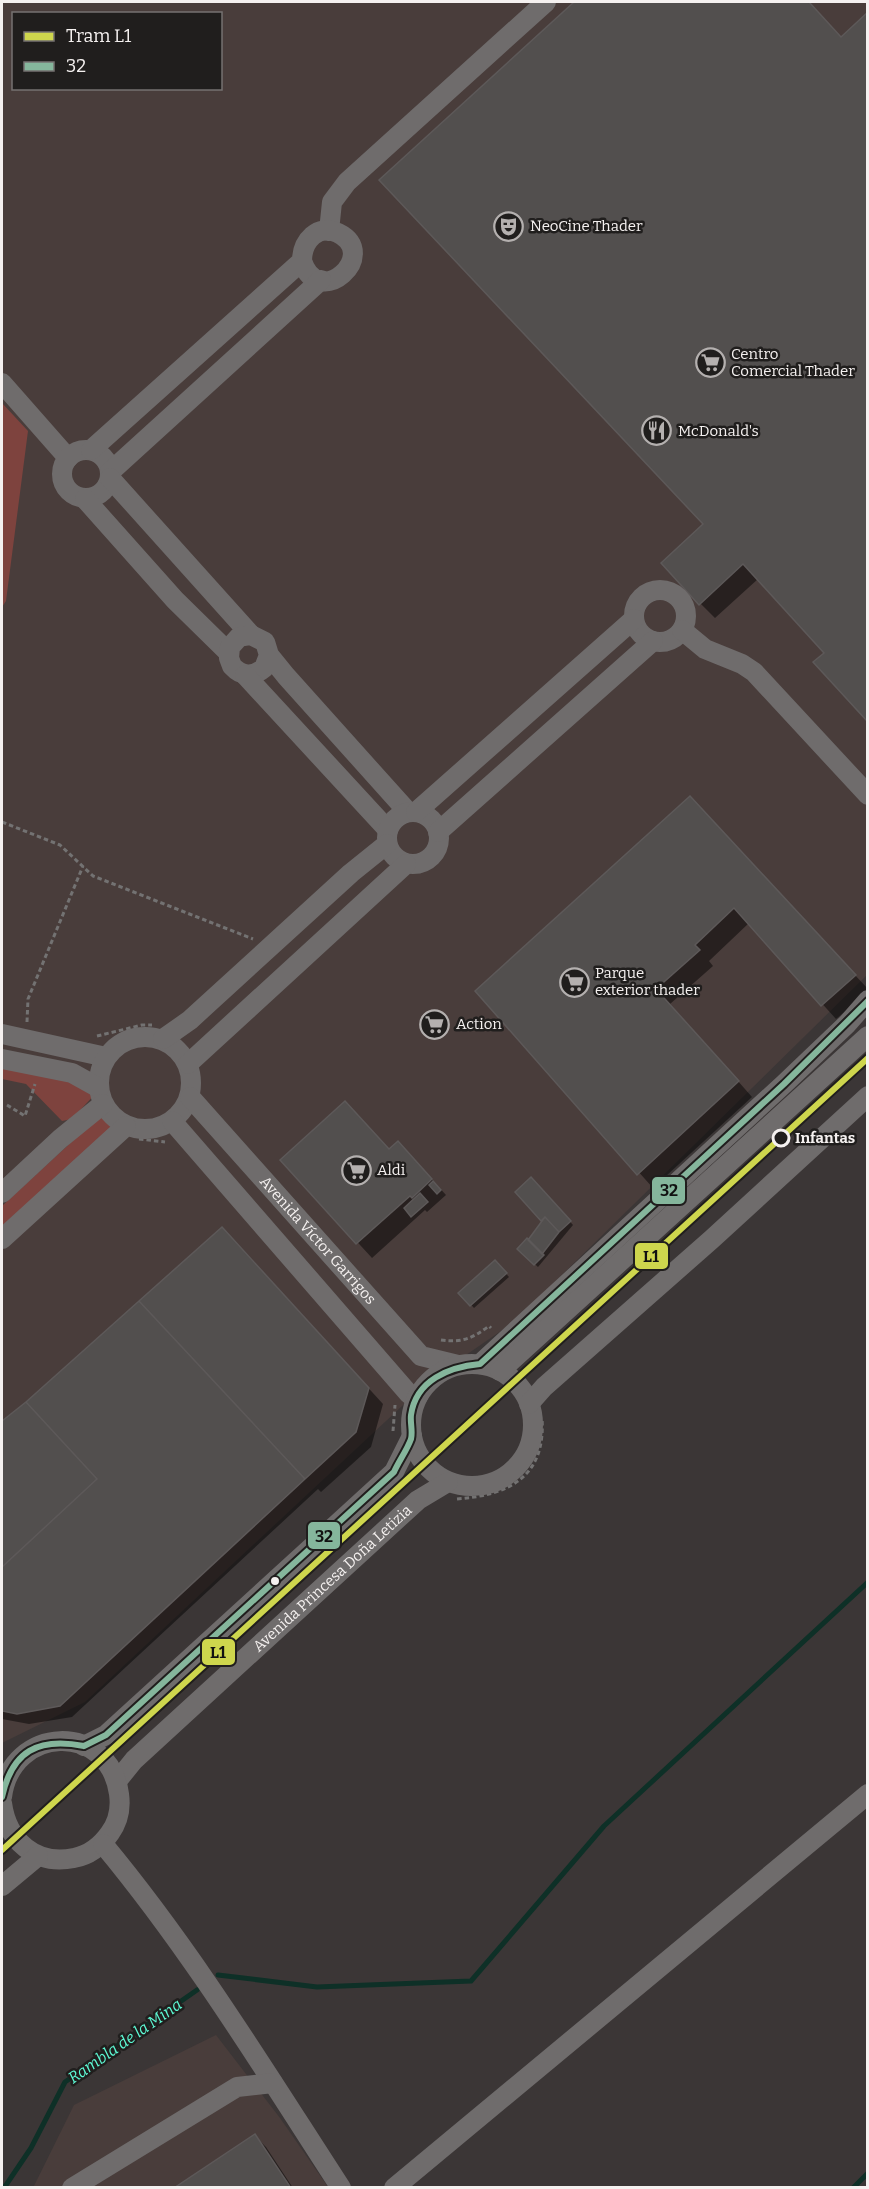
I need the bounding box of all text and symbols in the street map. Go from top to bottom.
legend [12,12,222,90]
text: Tram L1 [66,25,132,47]
text: 32 [66,55,86,77]
theatre icon: NeoCine Thader [493,210,525,242]
place label: NeoCine Thader [530,217,643,235]
place label: Centro Comercial Thader [731,345,855,380]
supermarket icon: Centro Comercial Thader [694,347,726,379]
restaurant icon: McDonald's [641,415,673,447]
place label: McDonald's [678,422,759,440]
place label: Parque exterior thader [595,964,700,999]
supermarket icon: Parque exterior thader [558,966,590,998]
supermarket icon: Action [419,1008,451,1040]
place label: Action [456,1015,502,1033]
marker: Infantas [772,1129,790,1147]
place label: Infantas [795,1129,855,1147]
supermarket icon: Aldi [340,1154,372,1186]
place label: Aldi [377,1161,406,1179]
street label: Avenida Víctor Garrigos [256,1173,380,1308]
line badge: 32 [651,1176,686,1205]
text: 32 [660,1181,678,1200]
line badge: L1 [634,1242,669,1270]
text: L1 [643,1247,659,1266]
street label: Avenida Princesa Doña Letizia [249,1501,416,1656]
line badge: 32 [307,1521,341,1550]
text: 32 [315,1527,333,1546]
unlabelled marker [269,1575,281,1587]
line badge: L1 [201,1638,236,1666]
text: L1 [210,1643,226,1662]
water label: Rambla de la Mina [64,1995,186,2087]

